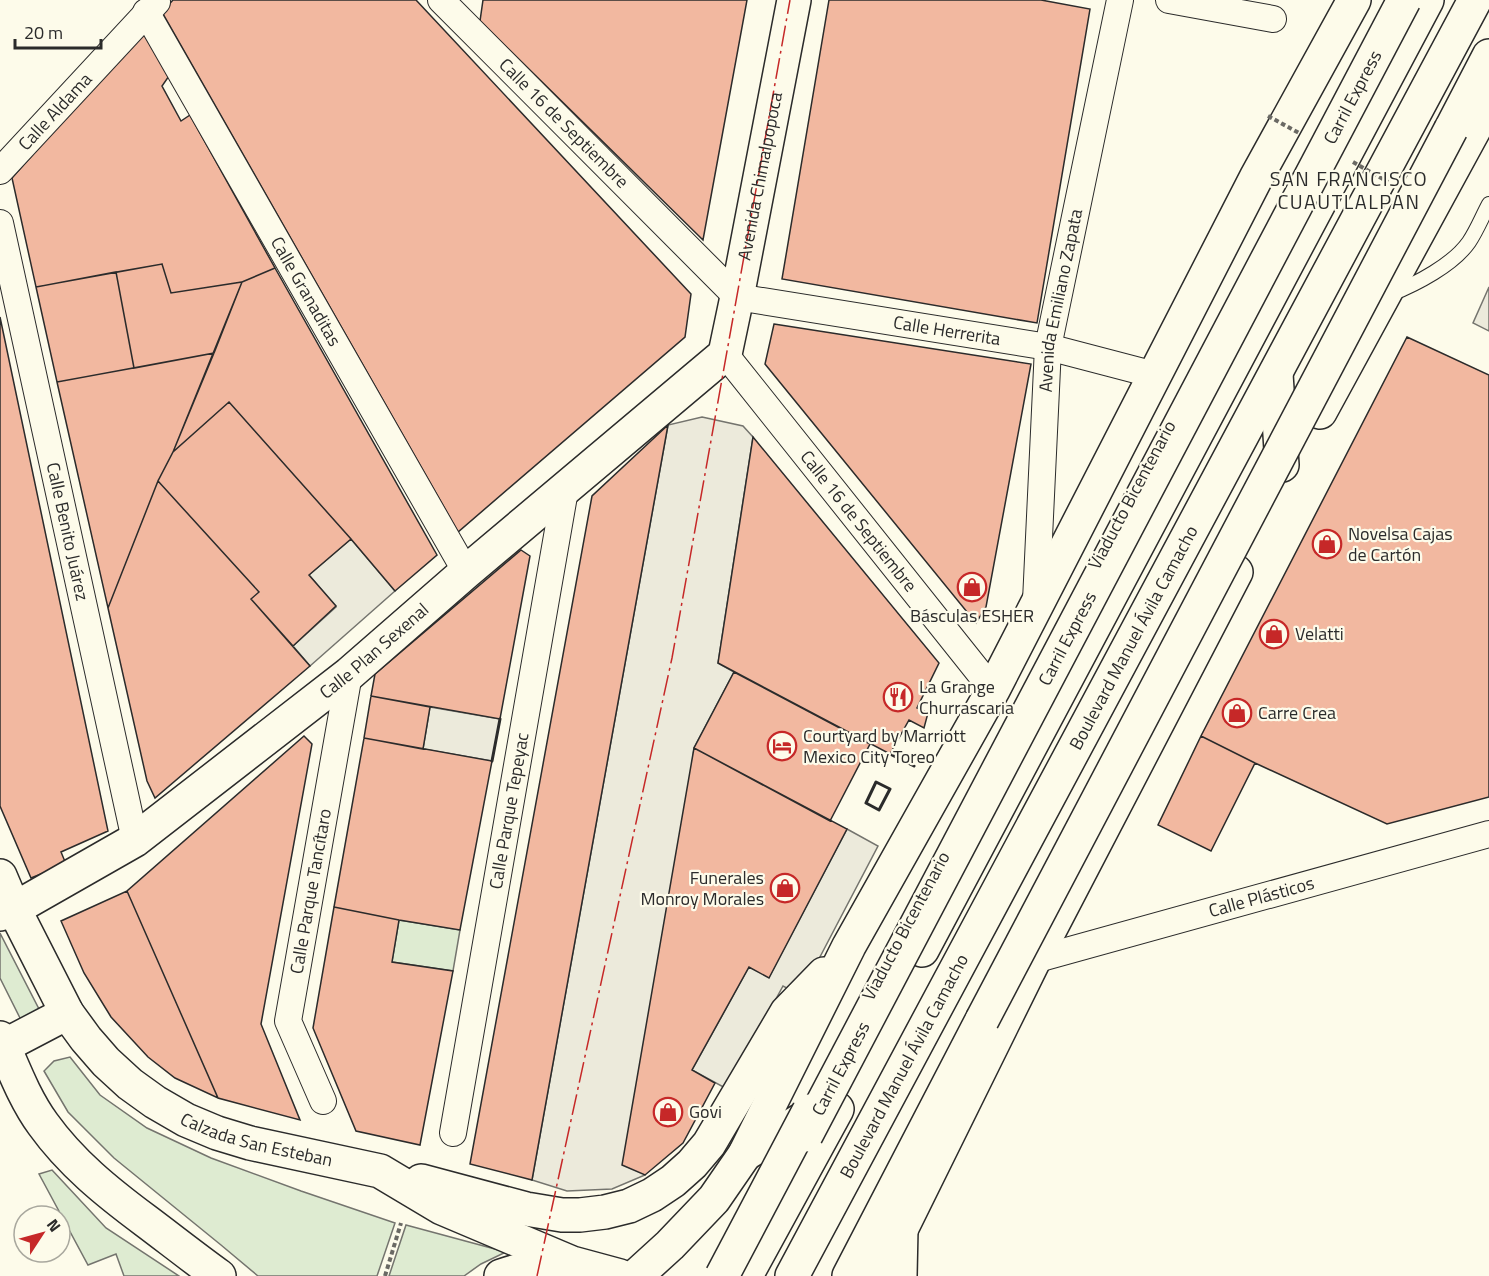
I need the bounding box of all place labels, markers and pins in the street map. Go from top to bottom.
place label: Novelsa Cajas de Cartón [1348,520,1453,568]
shop icon: Novelsa Cajas de Cartón [1311,528,1343,560]
shop icon: Básculas ESHER [956,571,988,603]
place label: Básculas ESHER [910,602,1034,629]
shop icon: Velatti [1258,618,1290,650]
place label: Velatti [1295,620,1344,647]
place label: La Grange Churrascaria [919,673,1014,721]
restaurant icon: La Grange Churrascaria [882,681,914,713]
shop icon: Carre Crea [1221,697,1253,729]
place label: Carre Crea [1258,699,1336,726]
place label: Courtyard by Marriott Mexico City Toreo [803,722,966,770]
hotel icon: Courtyard by Marriott Mexico City Toreo [766,730,798,762]
place label: Funerales Monroy Morales [640,864,764,912]
shop icon: Funerales Monroy Morales [769,872,801,904]
shop icon: Govi [652,1096,684,1128]
place label: Govi [689,1098,722,1125]

